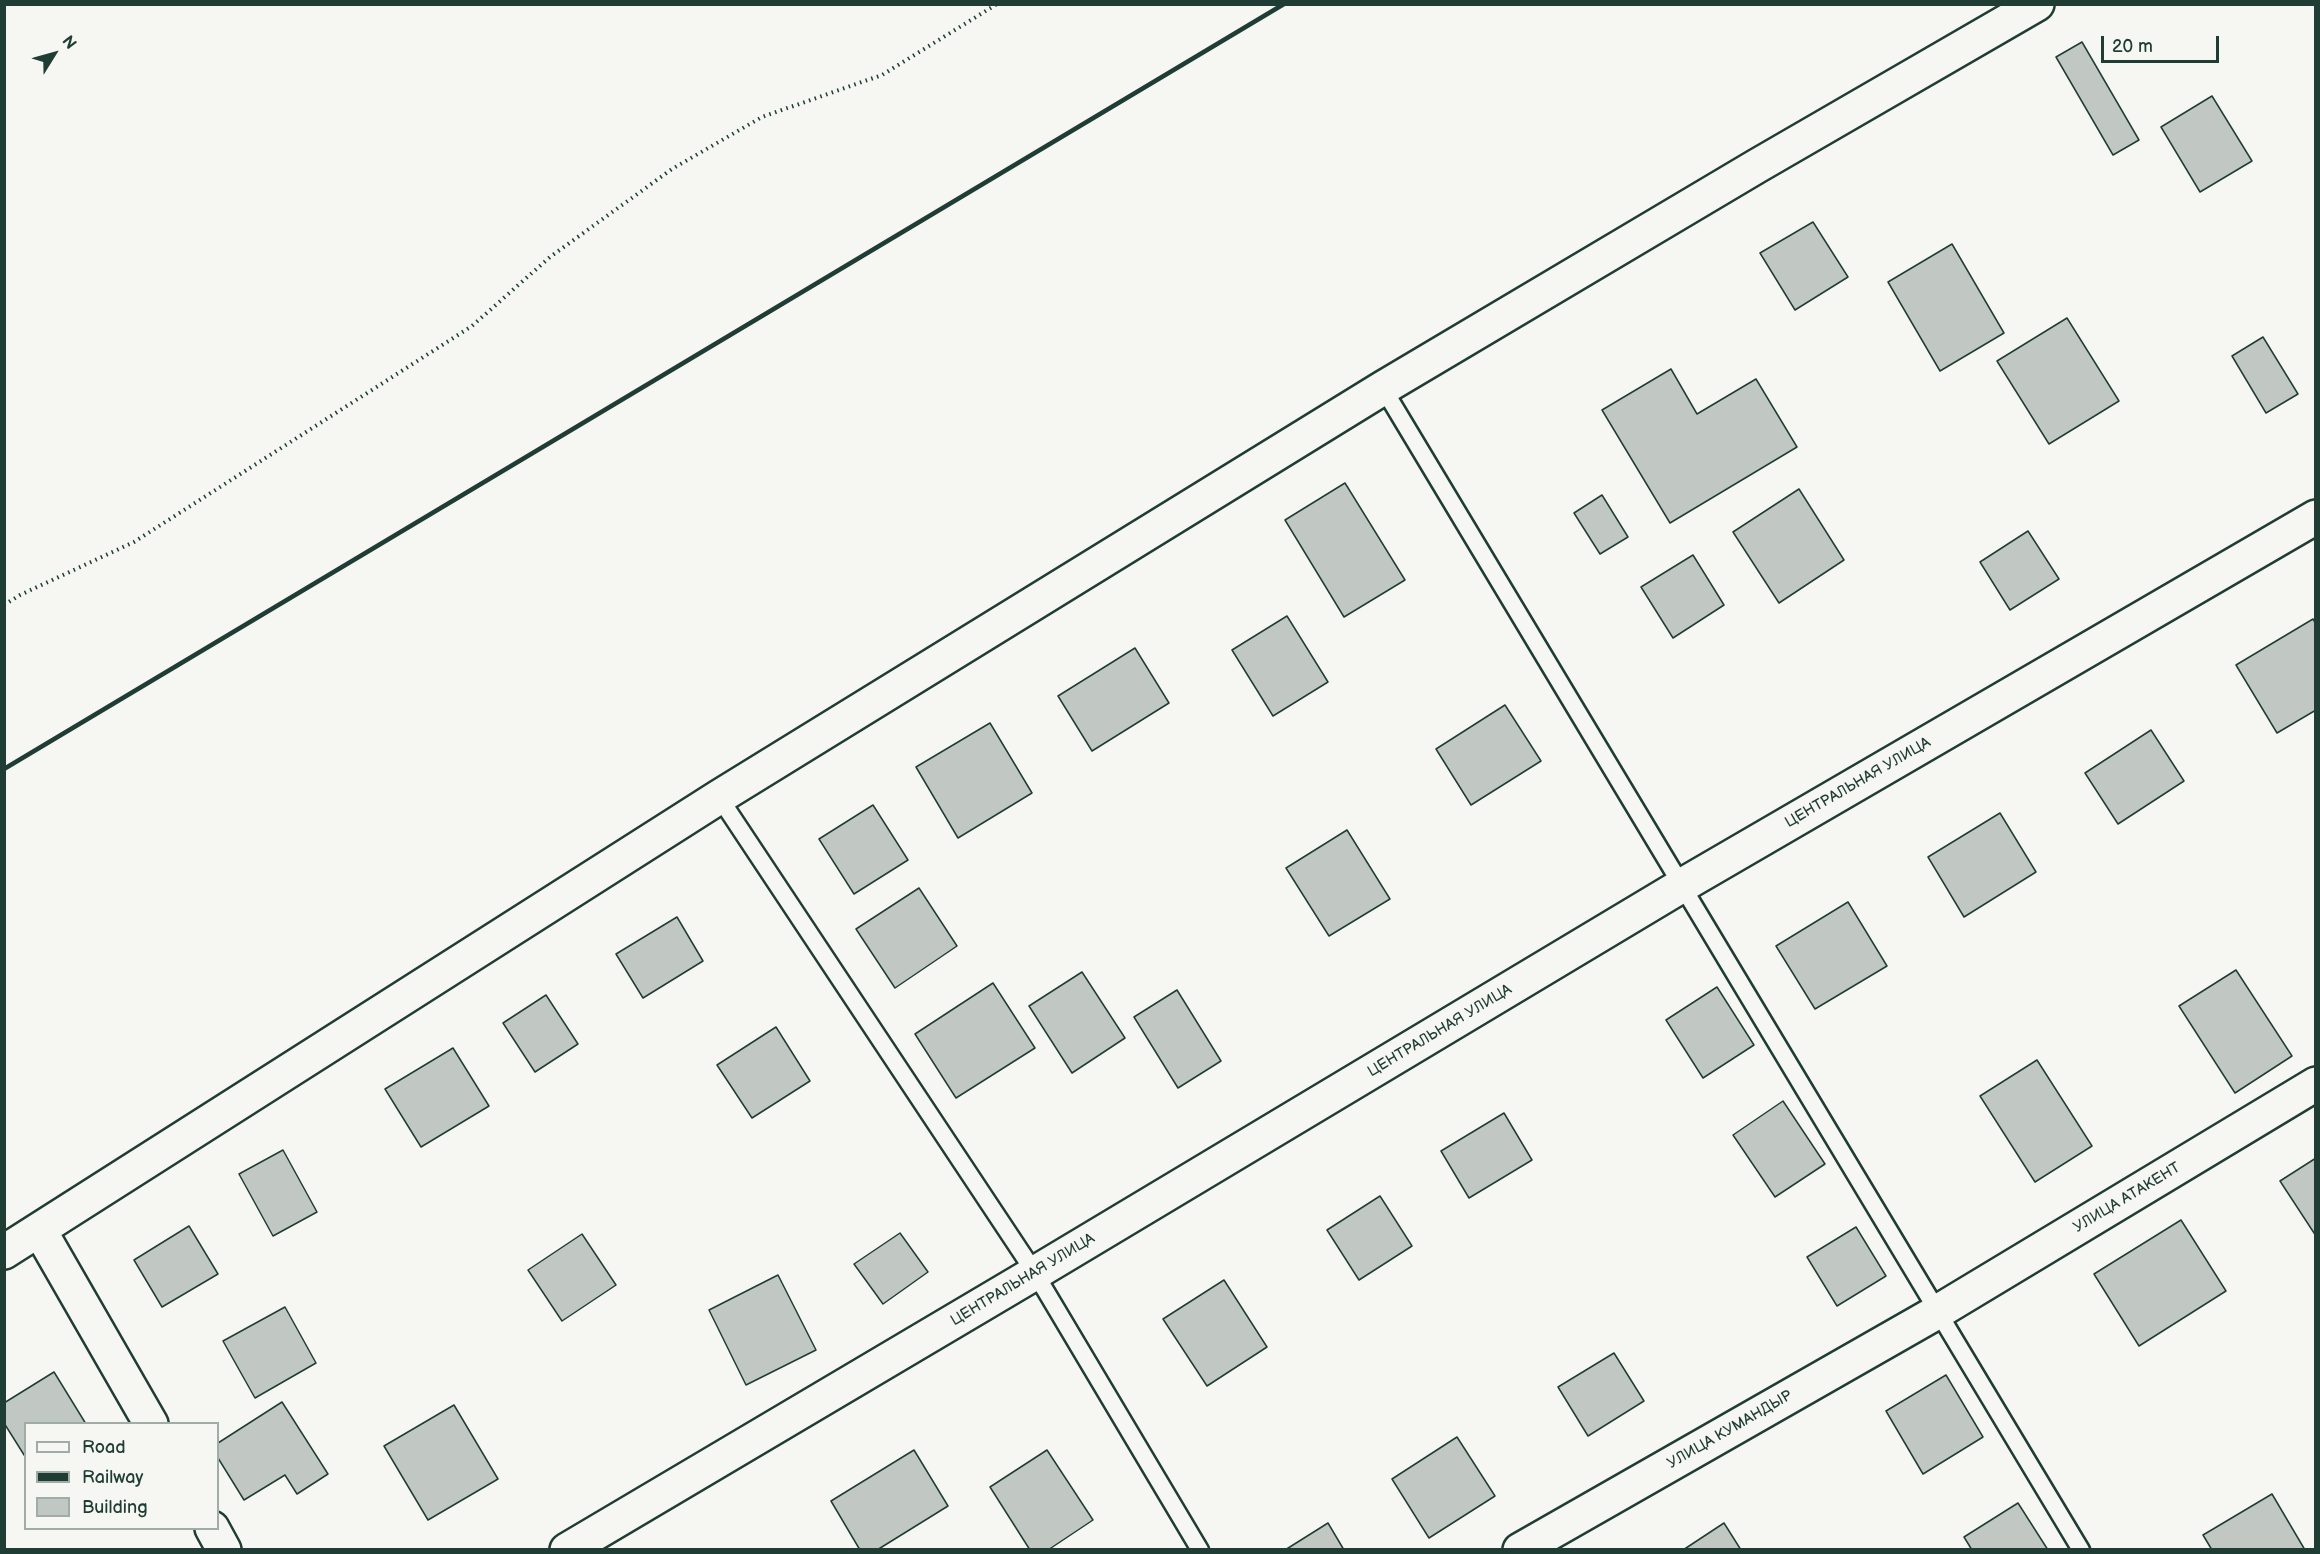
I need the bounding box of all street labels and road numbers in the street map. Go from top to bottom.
street label: ЦЕНТРАЛЬНАЯ УЛИЦА [1782,734,1934,832]
street label: ЦЕНТРАЛЬНАЯ УЛИЦА [1365,981,1515,1081]
street label: УЛИЦА АТАКЕНТ [2070,1159,2184,1237]
street label: ЦЕНТРАЛЬНАЯ УЛИЦА [948,1230,1098,1330]
street label: УЛИЦА КУМАНДЫР [1664,1387,1796,1473]

